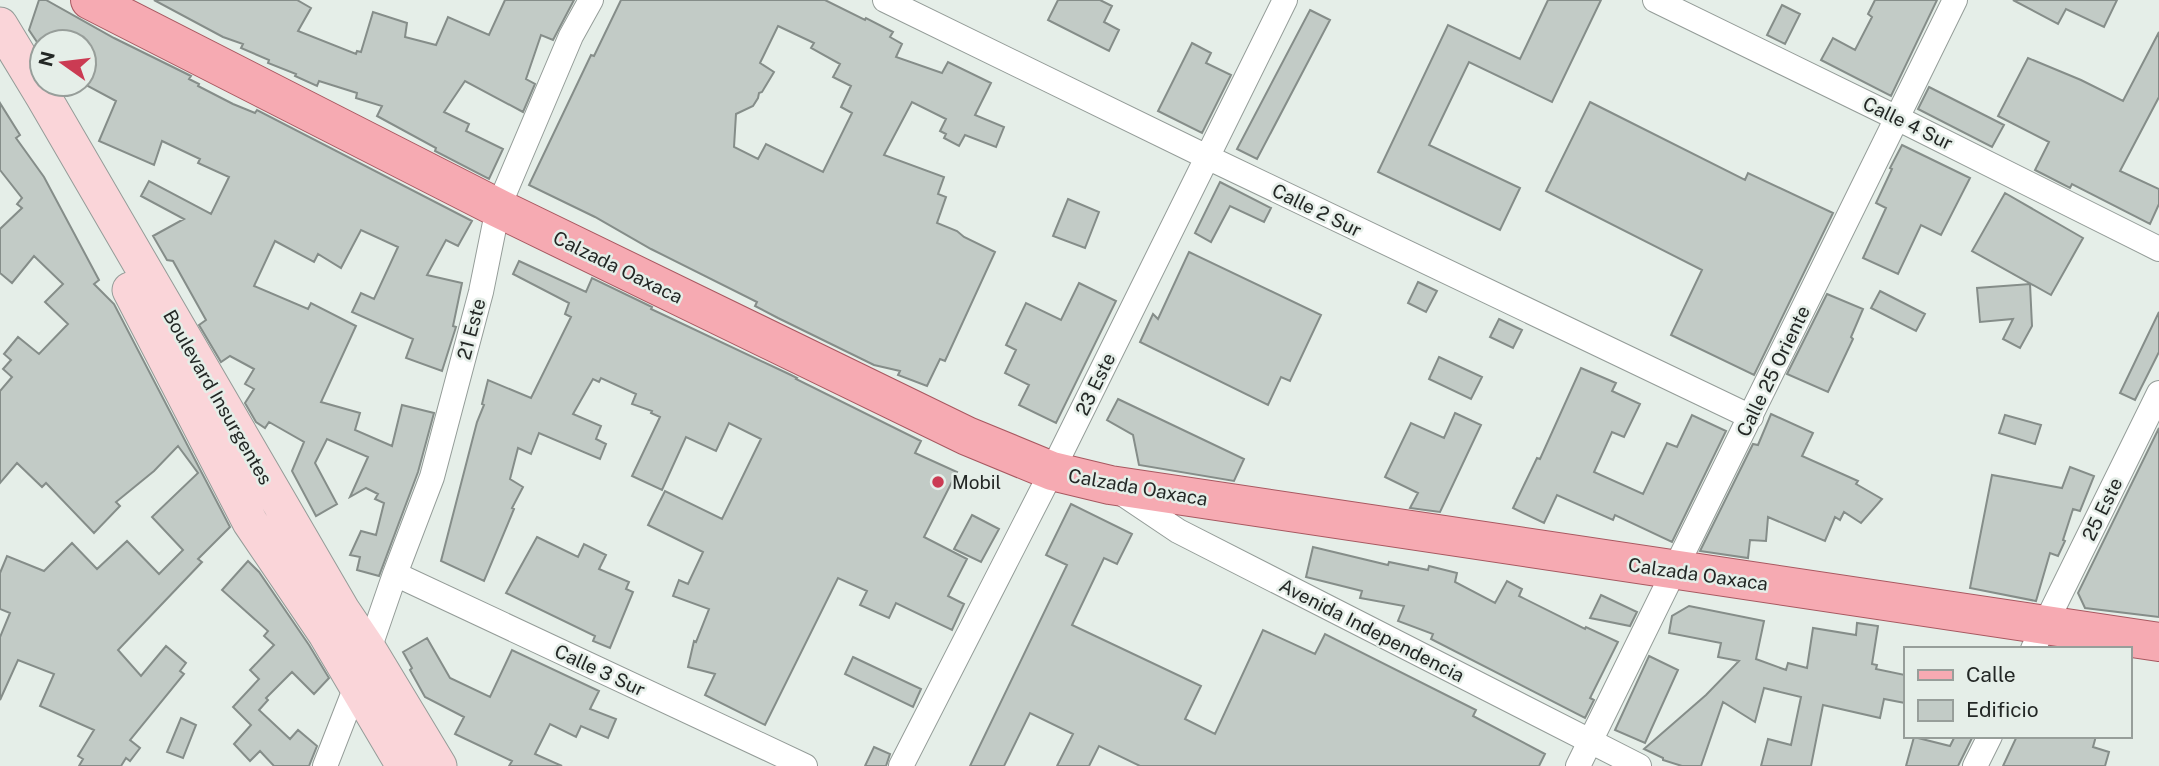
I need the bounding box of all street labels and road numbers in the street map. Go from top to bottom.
street label: Calle 4 Sur [1859,92,1957,154]
street label: Calle 2 Sur [1269,179,1365,241]
street label: Calzada Oaxaca [550,226,686,308]
street label: 21 Este [452,296,490,362]
street label: Calle 25 Oriente [1732,302,1814,440]
street label: Boulevard Insurgentes [159,306,277,488]
street label: 23 Este [1070,349,1120,419]
street label: Calzada Oaxaca [1067,464,1209,510]
street label: 25 Este [2077,474,2127,544]
street label: Calzada Oaxaca [1627,553,1769,595]
street label: Avenida Independencia [1276,574,1468,686]
street label: Calle 3 Sur [551,639,649,701]

